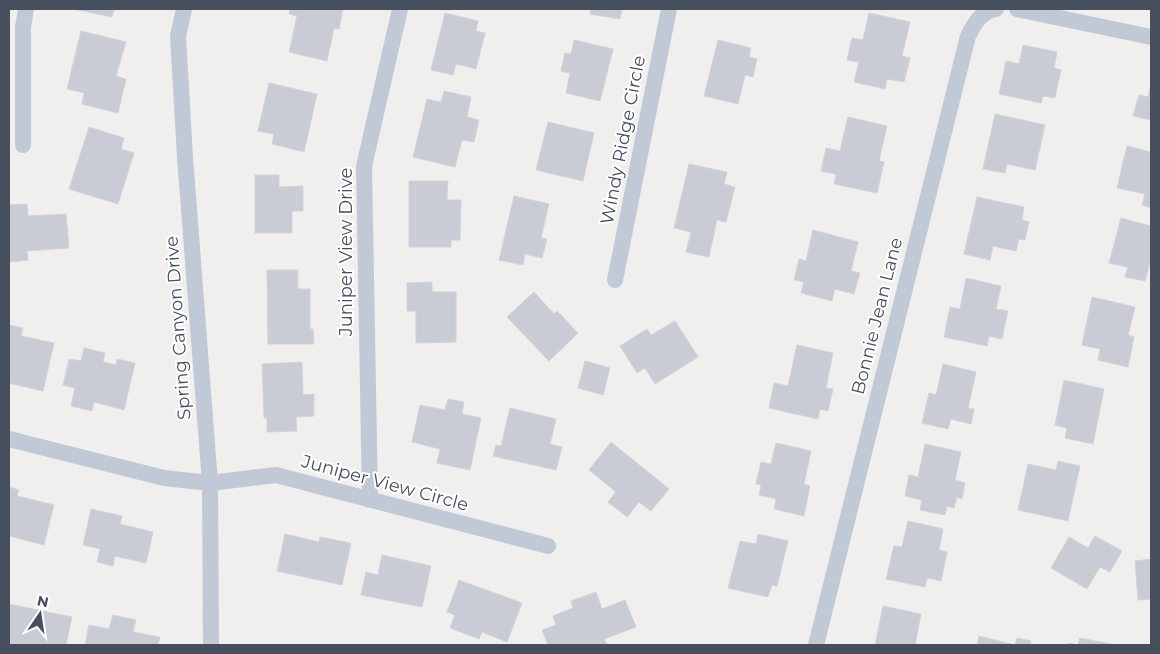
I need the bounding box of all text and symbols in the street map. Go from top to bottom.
street label: Windy Ridge Circle [596,54,650,226]
street label: Juniper View Drive [335,168,357,337]
street label: Spring Canyon Drive [161,235,195,421]
street label: Bonnie Jean Lane [847,235,907,397]
street label: Juniper View Circle [298,450,471,516]
north arrow [15,589,65,639]
text: N [35,591,50,611]

